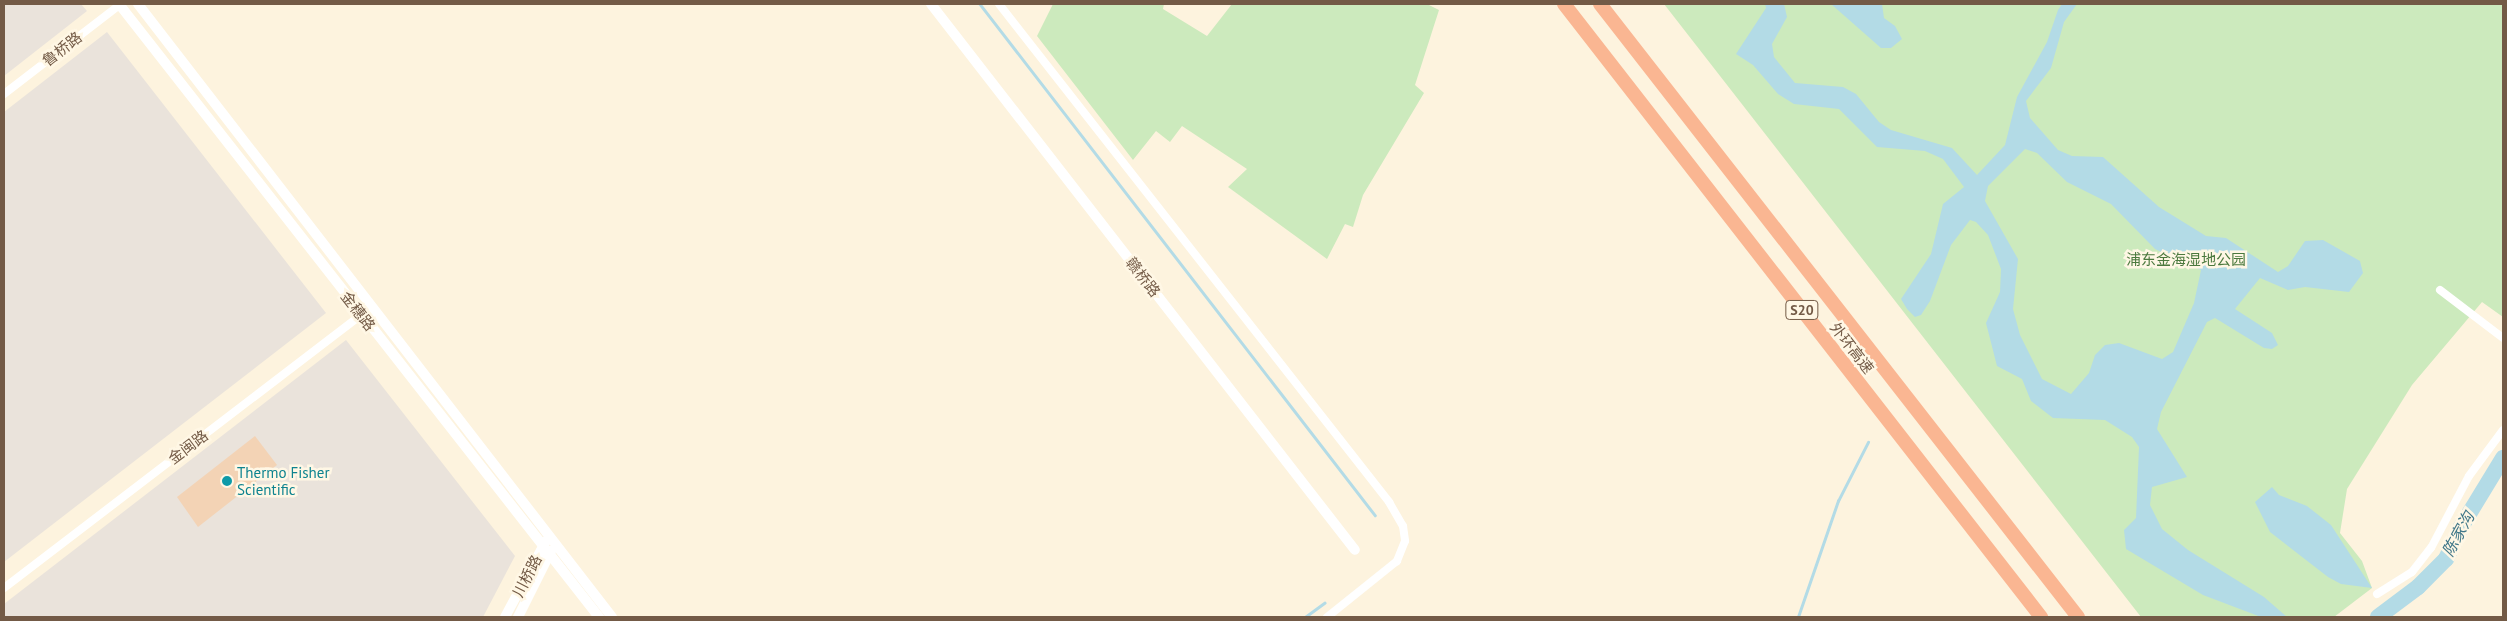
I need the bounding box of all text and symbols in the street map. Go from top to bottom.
street label: 鲁桥路 [39,28,85,70]
park label: 浦东金海湿地公园 [2126,251,2246,269]
street label: 赣桥路 [1122,254,1164,300]
street label: 金穗路 [337,288,379,334]
road number: S20 [1784,298,1820,322]
street label: 外环高速 [1826,319,1878,377]
street label: 金闽路 [165,426,211,468]
place label: Thermo Fisher Scientific [237,463,329,498]
marker: Thermo Fisher Scientific [221,475,233,487]
water label: 陈家沟 [2438,508,2478,560]
street label: 川桥路 [509,552,545,600]

